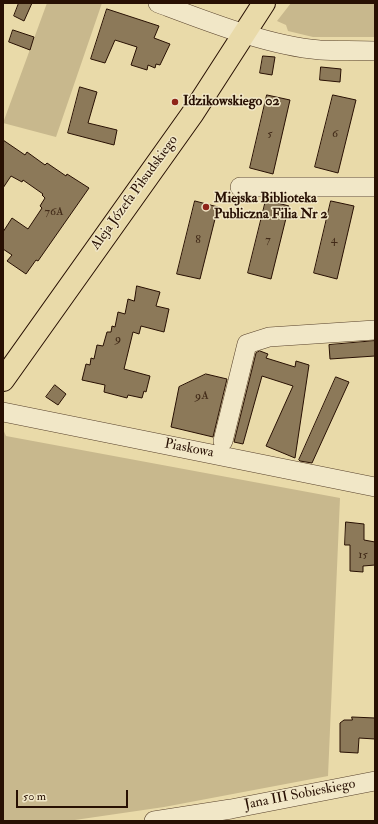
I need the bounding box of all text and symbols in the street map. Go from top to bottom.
place label: Idzikowskiego 02 [183,94,280,110]
marker: Idzikowskiego 02 [170,97,180,107]
house number: 5 [267,127,273,141]
house number: 6 [332,127,338,141]
street label: Aleja Józefa Piłsudskiego [88,133,182,253]
place label: Miejska Biblioteka Publiczna Filia Nr 2 [214,191,328,224]
marker: Miejska Biblioteka Publiczna Filia Nr 2 [201,202,211,212]
house number: 76A [44,205,64,219]
house number: 8 [195,233,201,247]
house number: 7 [265,233,271,247]
house number: 4 [331,233,337,247]
house number: 9 [115,332,121,346]
house number: 9A [195,389,209,403]
street label: Piaskowa [163,436,215,462]
house number: 15 [358,548,368,562]
street label: Jana III Sobieskiego [243,776,357,814]
scale bar [18,782,130,808]
text: 50 m [23,789,46,804]

